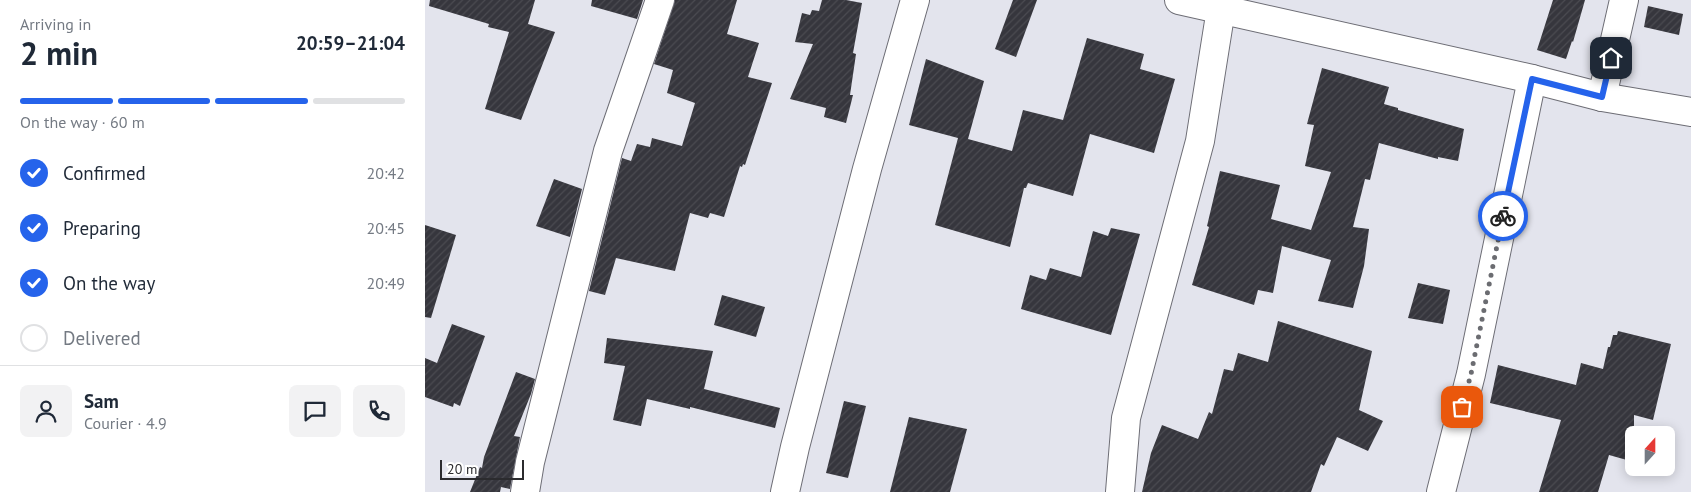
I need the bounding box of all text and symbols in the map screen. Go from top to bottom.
text: Arriving in [20,14,91,34]
text: 20:59–21:04 [296,31,405,55]
text: 2 min [20,32,98,74]
pin [1590,37,1632,79]
icon: home [1597,44,1625,72]
text: On the way · 60 m [20,112,145,132]
icon: check [20,159,48,187]
text: Confirmed [63,161,146,185]
text: 20:42 [367,163,405,183]
courier [1478,191,1528,241]
icon: bike [1489,202,1517,230]
icon: check [20,214,48,242]
text: Preparing [63,216,141,240]
text: 20:45 [367,218,405,238]
icon: check [20,269,48,297]
text: On the way [63,271,155,295]
text: 20:49 [367,273,405,293]
text: Delivered [63,326,141,350]
button: person [20,385,72,437]
button: chat [289,385,341,437]
button: phone [353,385,405,437]
pin [1441,386,1483,428]
text: Sam [84,389,119,413]
icon: bag [1448,393,1476,421]
text: Courier · 4.9 [84,413,167,433]
north arrow [1625,426,1675,476]
map controls [1625,426,1675,476]
scale bar [440,457,524,480]
text: 20 m [447,460,477,478]

